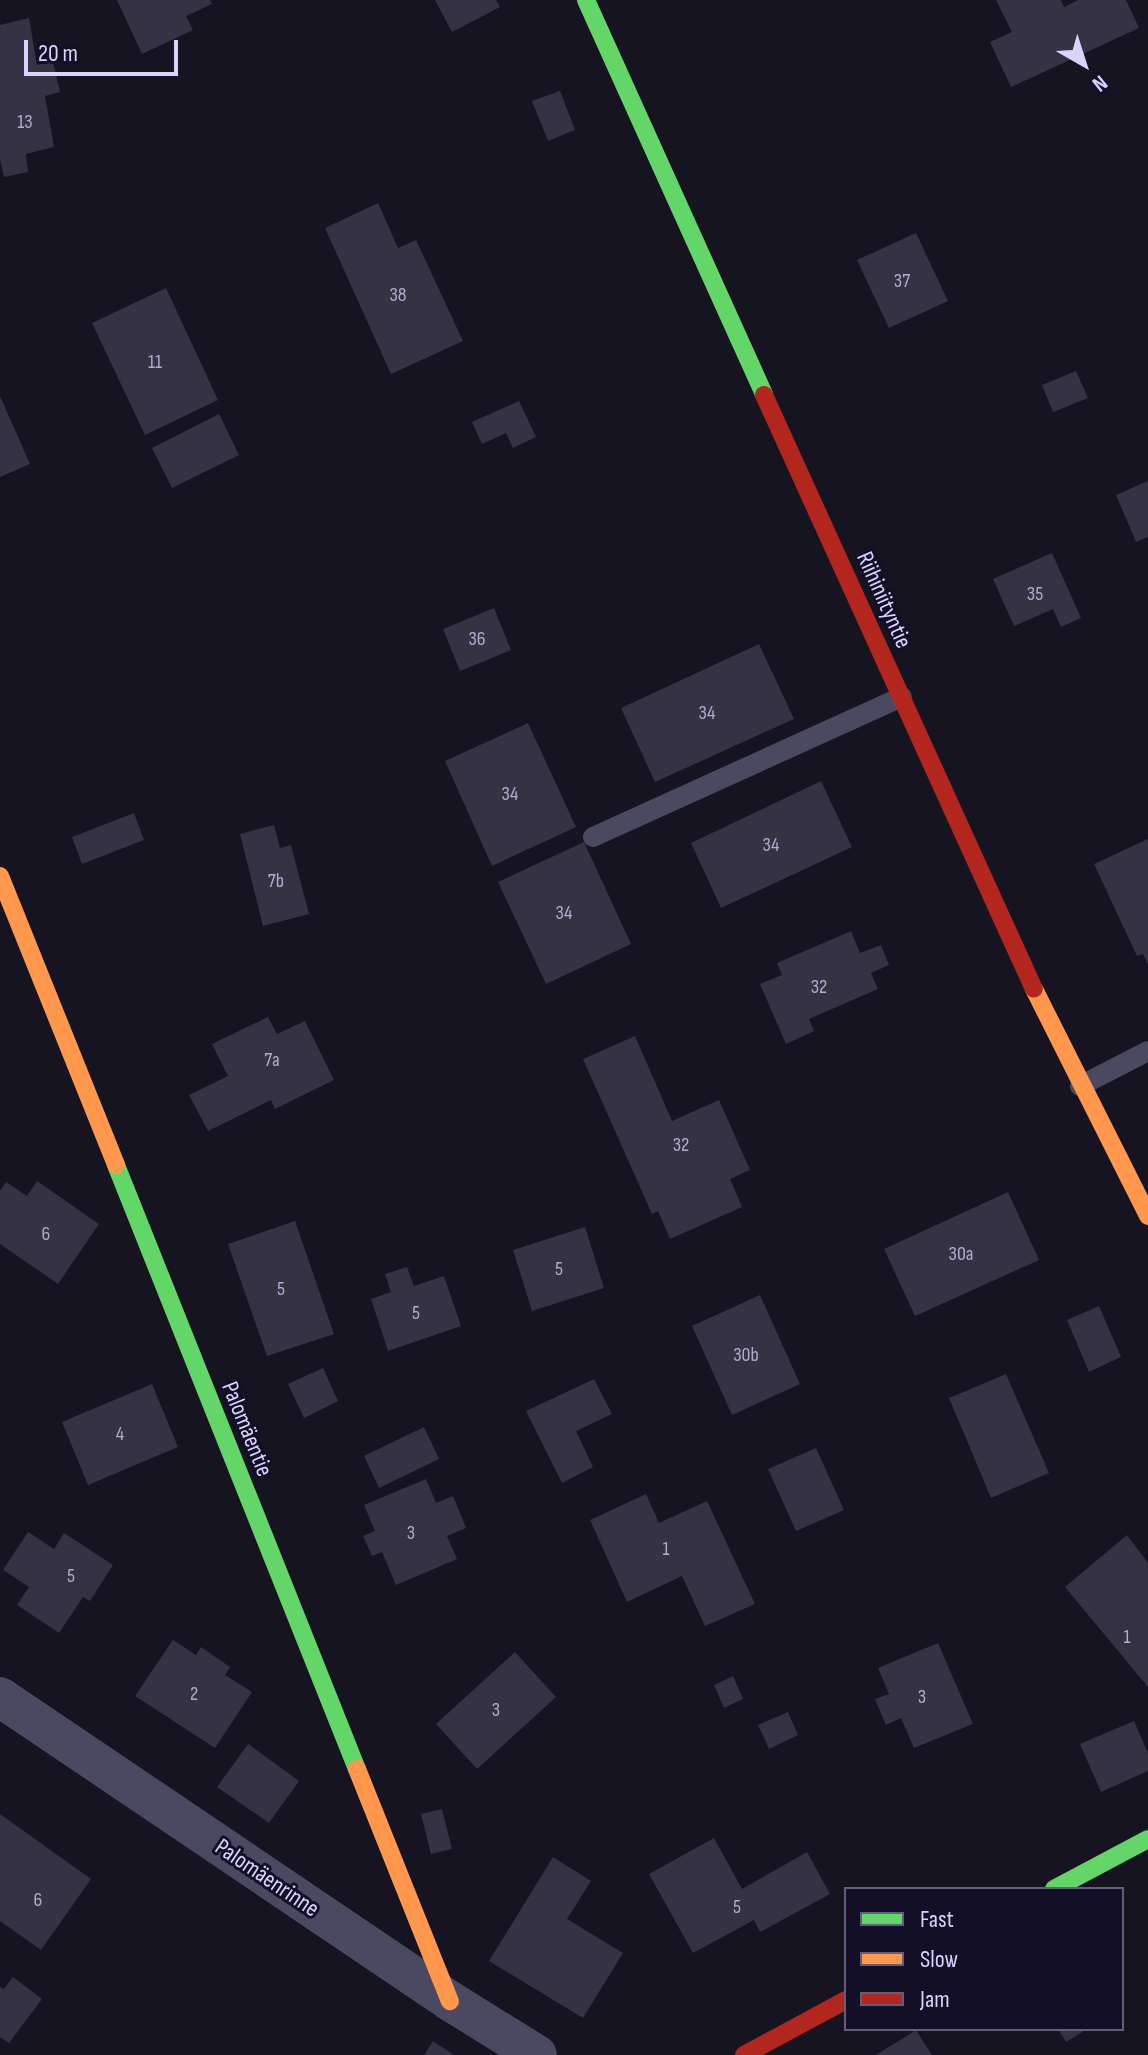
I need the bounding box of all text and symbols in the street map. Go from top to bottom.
scale bar [28,24,182,74]
north arrow [1044,24,1124,104]
text: 20 m [38,39,78,68]
text: N [1086,69,1112,97]
house number: 13 [17,110,33,134]
house number: 37 [894,269,910,293]
house number: 38 [389,283,407,307]
house number: 11 [148,350,162,374]
street label: Riihiniityntie [850,547,918,653]
house number: 35 [1027,582,1043,606]
house number: 36 [468,627,486,651]
house number: 34 [699,701,715,725]
house number: 34 [502,782,518,806]
house number: 34 [763,833,779,857]
house number: 7b [268,869,284,893]
house number: 34 [556,901,572,925]
house number: 32 [811,975,827,999]
house number: 7a [264,1048,280,1072]
house number: 32 [673,1133,689,1157]
house number: 6 [42,1222,50,1246]
house number: 30a [949,1242,973,1266]
house number: 5 [555,1257,563,1281]
house number: 5 [277,1277,285,1301]
house number: 5 [412,1301,420,1325]
house number: 30b [733,1343,759,1367]
street label: Palomäentie [215,1377,279,1481]
house number: 4 [116,1422,124,1446]
house number: 3 [407,1521,415,1545]
house number: 1 [663,1537,669,1561]
house number: 5 [67,1564,75,1588]
house number: 1 [1124,1625,1130,1649]
house number: 2 [190,1682,198,1706]
house number: 3 [918,1685,926,1709]
house number: 3 [492,1698,500,1722]
street label: Palomäenrinne [209,1833,325,1923]
legend [844,1887,1124,2031]
house number: 6 [34,1888,42,1912]
house number: 5 [733,1895,741,1919]
text: Fast [920,1905,954,1934]
text: Slow [920,1945,958,1974]
text: Jam [920,1985,950,2014]

